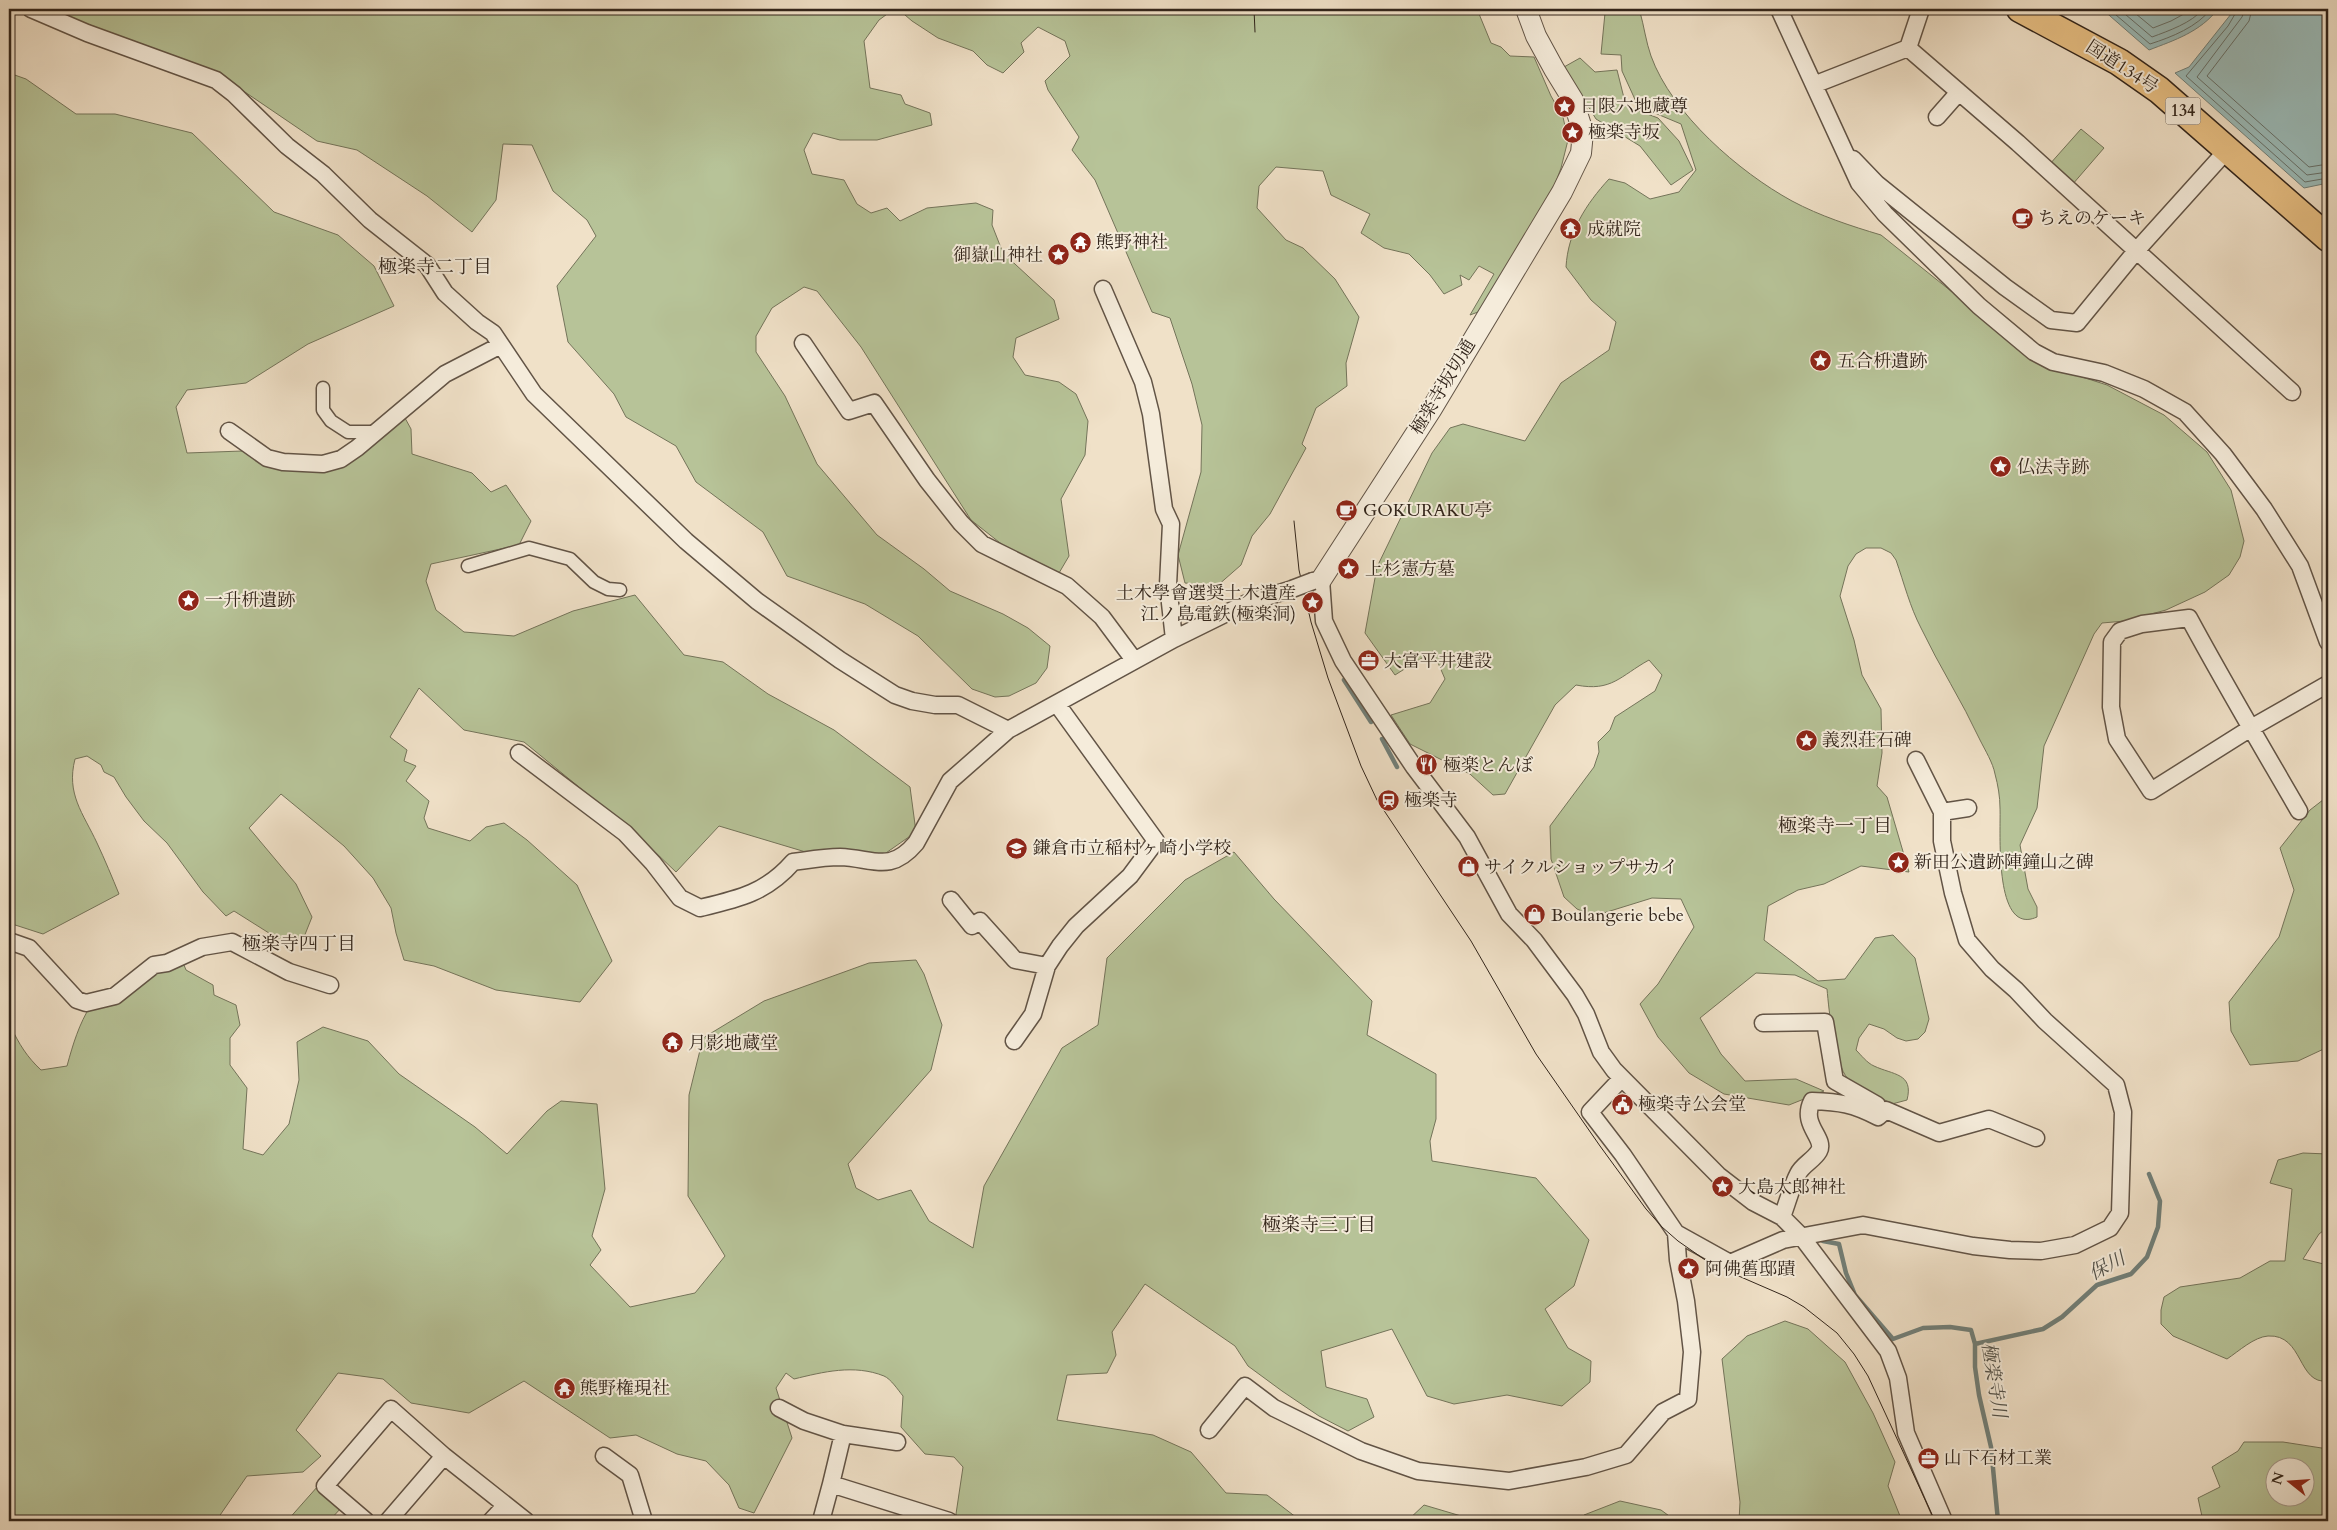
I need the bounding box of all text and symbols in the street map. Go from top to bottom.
street label: 国道134号 [2081,34,2163,100]
place icon: 日限六地蔵尊 [1552,94,1576,118]
place label: 日限六地蔵尊 [1580,94,1688,119]
road number: 134 [2166,98,2200,124]
place icon: 極楽寺坂 [1560,120,1584,144]
place label: 極楽寺坂 [1588,120,1660,145]
cafe icon: ちえのケーキ [2010,206,2034,230]
place label: ちえのケーキ [2038,206,2146,231]
temple icon: 成就院 [1559,217,1583,241]
place label: 成就院 [1587,217,1641,242]
temple icon: 熊野神社 [1068,230,1092,254]
place label: 熊野神社 [1096,230,1168,255]
place label: 御嶽山神社 [953,243,1043,268]
place icon: 御嶽山神社 [1047,243,1071,267]
district label: 極楽寺二丁目 [378,254,492,280]
street label: 極楽寺坂切通 [1404,334,1482,440]
place icon: 五合枡遺跡 [1809,349,1833,373]
place label: 五合枡遺跡 [1837,349,1927,374]
place icon: 仏法寺跡 [1989,455,2013,479]
place label: 仏法寺跡 [2017,455,2089,480]
cafe icon: GOKURAKU亭 [1335,498,1359,522]
place label: GOKURAKU亭 [1363,498,1492,523]
place icon: 上杉憲方墓 [1337,557,1361,581]
place label: 上杉憲方墓 [1365,557,1455,582]
place label: 土木學會選奨土木遺産 江ノ島電鉄(極楽洞) [1116,581,1296,627]
place icon: 一升枡遺跡 [177,588,201,612]
place label: 一升枡遺跡 [205,588,295,613]
place icon: 土木學會選奨土木遺産 江ノ島電鉄(極楽洞) [1300,591,1324,615]
office icon: 大富平井建設 [1356,649,1380,673]
place label: 大富平井建設 [1384,649,1492,674]
place icon: 義烈荘石碑 [1794,728,1818,752]
place label: 義烈荘石碑 [1822,728,1912,753]
restaurant icon: 極楽とんぼ [1415,753,1439,777]
place label: 極楽とんぼ [1443,753,1533,778]
station icon: 極楽寺 [1376,788,1400,812]
place label: 極楽寺 [1404,788,1458,813]
district label: 極楽寺一丁目 [1778,813,1892,839]
school or university icon: 鎌倉市立稲村ヶ崎小学校 [1005,836,1029,860]
place label: 鎌倉市立稲村ヶ崎小学校 [1033,836,1231,861]
place icon: 新田公遺跡陣鐘山之碑 [1886,850,1910,874]
place label: 新田公遺跡陣鐘山之碑 [1914,850,2094,875]
shop icon: サイクルショップサカイ [1456,855,1480,879]
place label: サイクルショップサカイ [1484,855,1678,880]
shop icon: Boulangerie bebe [1523,903,1547,927]
place label: Boulangerie bebe [1551,903,1684,928]
district label: 極楽寺四丁目 [242,931,356,957]
temple icon: 月影地蔵堂 [660,1031,684,1055]
place label: 月影地蔵堂 [688,1031,778,1056]
public building icon: 極楽寺公会堂 [1610,1092,1634,1116]
place label: 極楽寺公会堂 [1638,1092,1746,1117]
place icon: 大島太郎神社 [1710,1175,1734,1199]
place label: 大島太郎神社 [1738,1175,1846,1200]
district label: 極楽寺三丁目 [1262,1212,1376,1238]
water label: 保川 [2084,1245,2132,1286]
place icon: 阿佛舊邸蹟 [1677,1257,1701,1281]
place label: 阿佛舊邸蹟 [1705,1257,1795,1282]
water label: 極楽寺川 [1975,1340,2013,1422]
temple icon: 熊野権現社 [552,1376,576,1400]
place label: 熊野権現社 [580,1376,670,1401]
office icon: 山下石材工業 [1916,1446,1940,1470]
place label: 山下石材工業 [1944,1446,2052,1471]
north arrow [2264,1458,2314,1508]
text: N [2267,1470,2289,1487]

